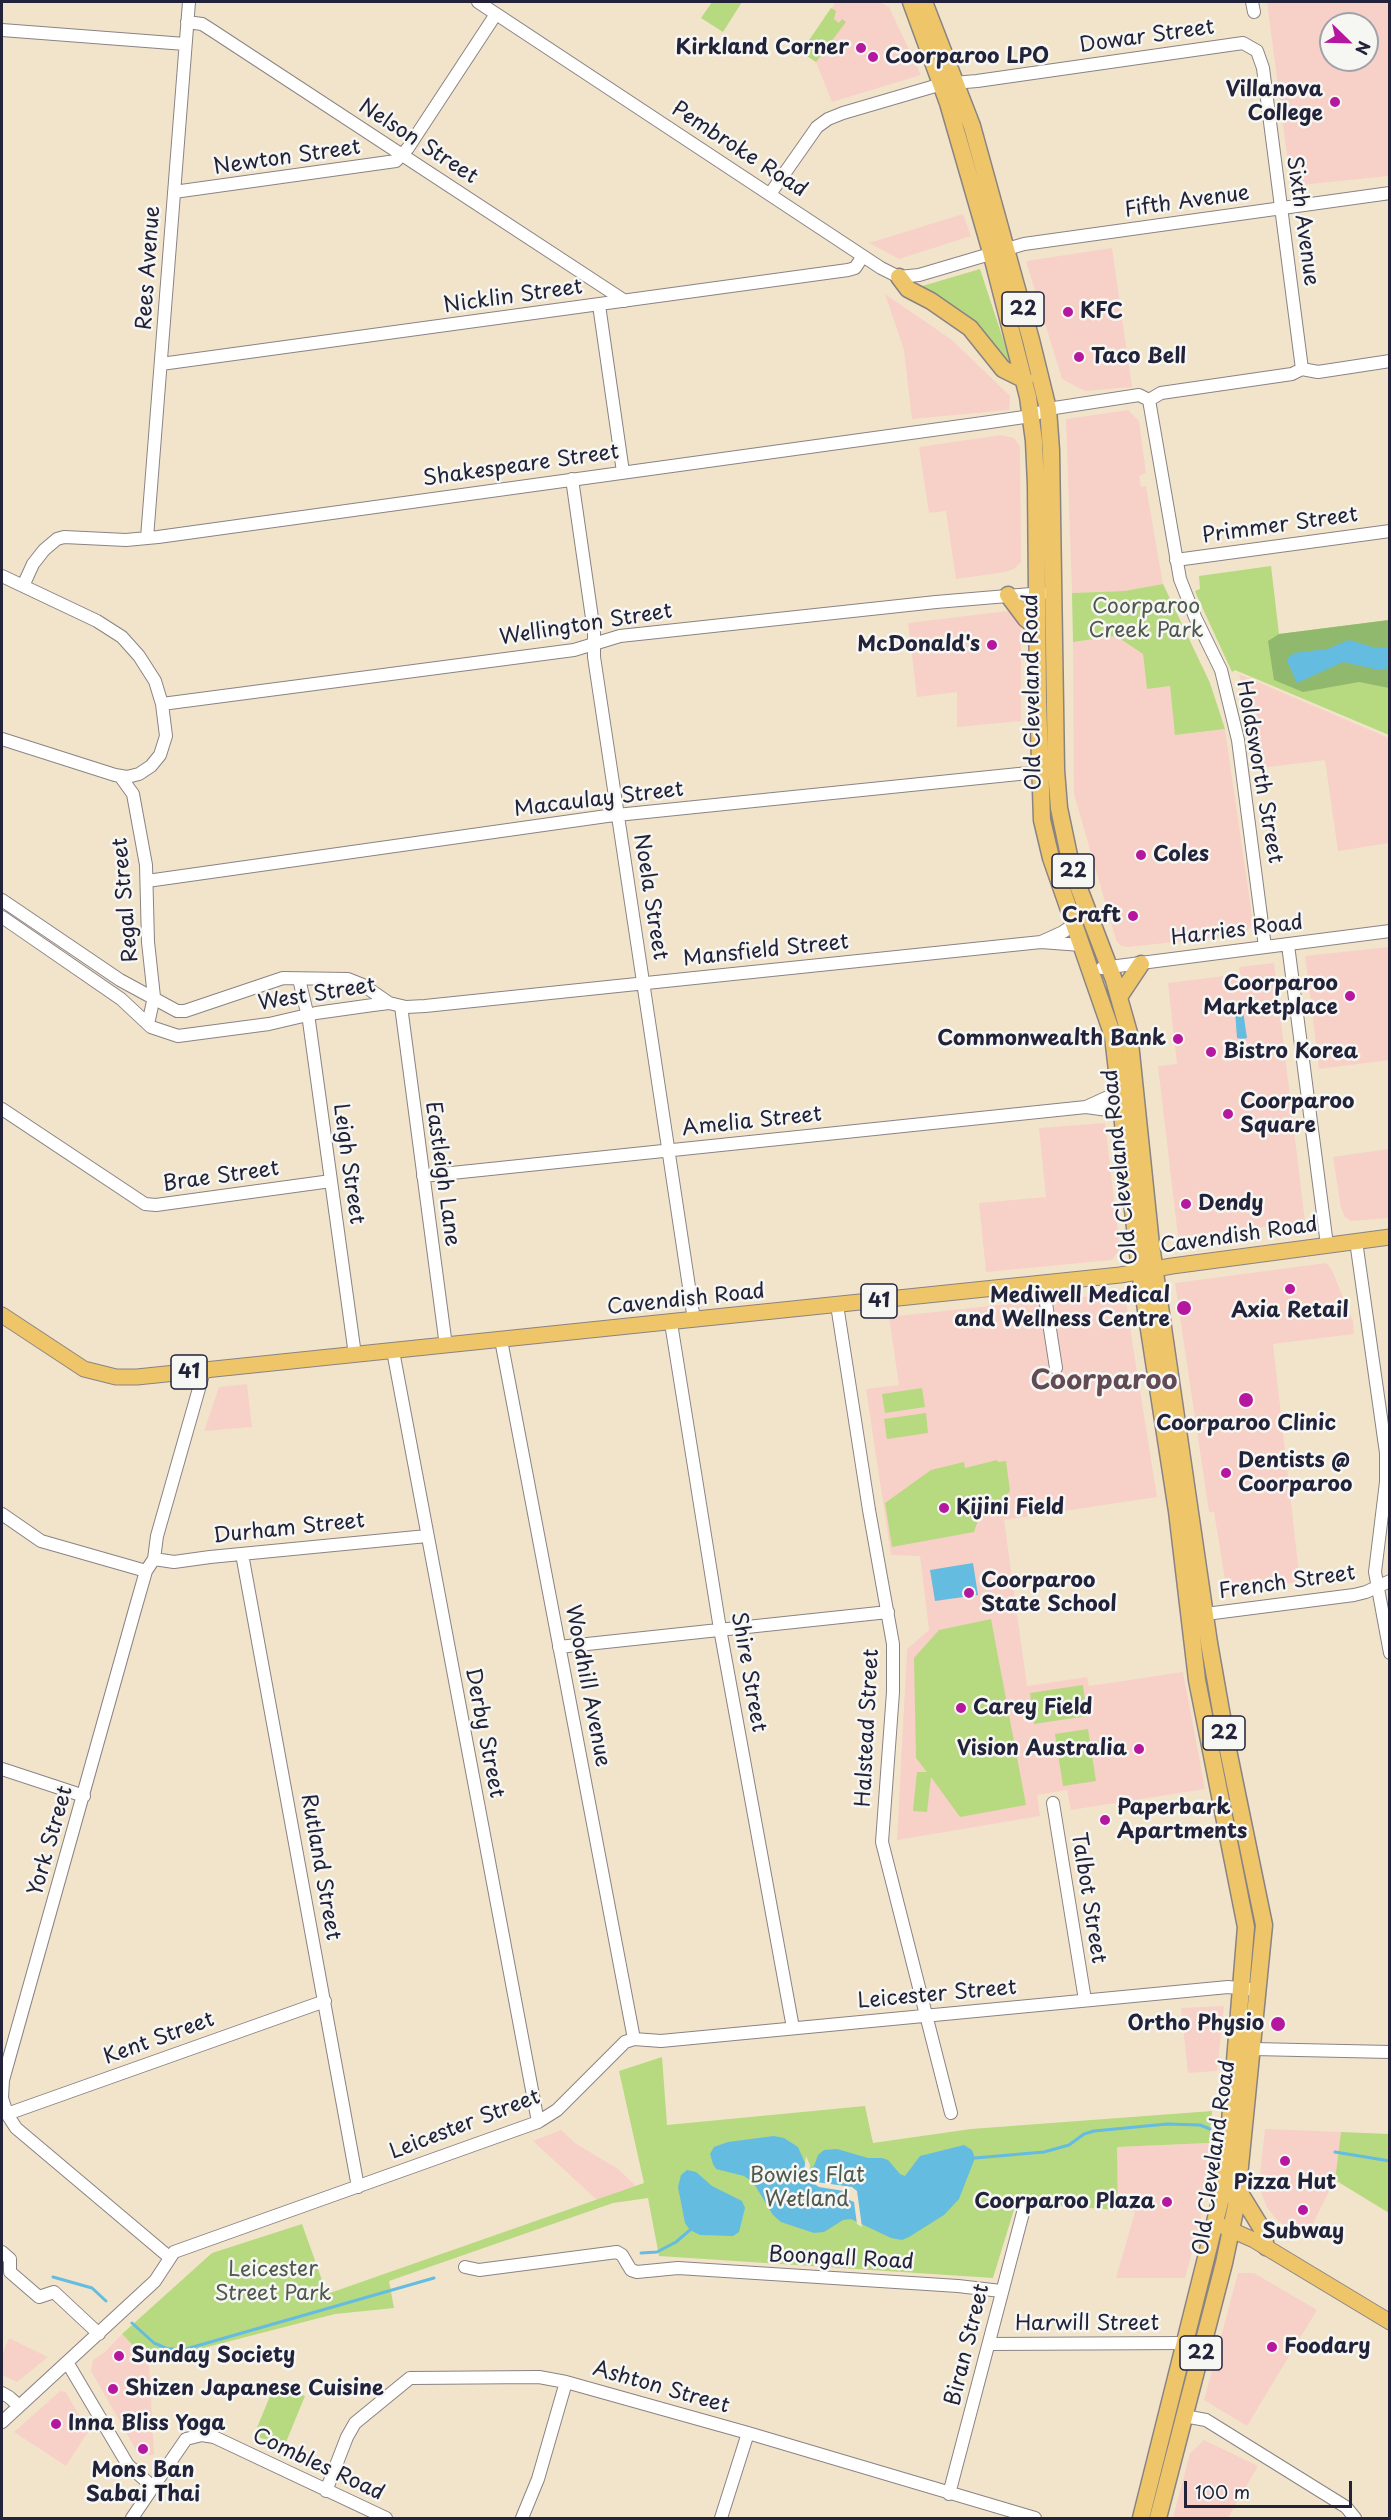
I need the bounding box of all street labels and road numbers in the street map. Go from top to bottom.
street label: Dowar Street [1078,15,1216,59]
street label: Nelson Street [354,94,482,190]
street label: Pembroke Road [666,97,812,203]
street label: Newton Street [212,135,362,181]
street label: Sixth Avenue [1280,154,1324,288]
street label: Fifth Avenue [1123,181,1251,223]
street label: Rees Avenue [132,205,166,331]
street label: Nicklin Street [442,275,584,319]
road number: 22 [1002,292,1044,326]
street label: Shakespeare Street [421,440,621,492]
street label: Primmer Street [1201,503,1359,549]
street label: Old Cleveland Road [1019,594,1047,790]
street label: Wellington Street [498,599,674,651]
street label: Holdsworth Street [1231,679,1287,865]
street label: Macaulay Street [513,777,685,823]
street label: Noela Street [628,832,672,962]
street label: Regal Street [108,837,144,963]
road number: 22 [1052,854,1094,888]
street label: Harries Road [1170,910,1304,952]
street label: Mansfield Street [682,930,850,972]
street label: West Street [256,973,378,1017]
street label: Old Cleveland Road [1098,1068,1144,1266]
street label: Eastleigh Lane [419,1100,465,1248]
street label: Leigh Street [327,1102,369,1226]
street label: Amelia Street [681,1102,823,1142]
street label: Brae Street [161,1156,281,1198]
street label: Cavendish Road [1159,1212,1319,1260]
street label: Cavendish Road [606,1279,766,1321]
road number: 41 [861,1284,897,1318]
road number: 41 [171,1355,207,1389]
street label: Durham Street [212,1509,366,1549]
street label: French Street [1217,1561,1357,1605]
street label: Woodhill Avenue [559,1603,615,1769]
street label: Shire Street [725,1610,771,1734]
street label: Halstead Street [851,1648,885,1808]
street label: Derby Street [459,1666,509,1800]
road number: 22 [1203,1716,1245,1750]
street label: York Street [23,1783,79,1899]
street label: Rutland Street [295,1792,345,1942]
street label: Talbot Street [1065,1831,1111,1965]
street label: Leicester Street [856,1975,1018,2015]
street label: Kent Street [100,2007,218,2071]
street label: Old Cleveland Road [1189,2059,1241,2257]
street label: Leicester Street [386,2085,544,2165]
street label: Boongall Road [768,2243,914,2275]
street label: Biran Street [941,2281,995,2409]
street label: Harwill Street [1015,2311,1159,2337]
road number: 22 [1180,2336,1222,2370]
street label: Ashton Street [590,2356,732,2420]
street label: Combles Road [248,2423,388,2507]

